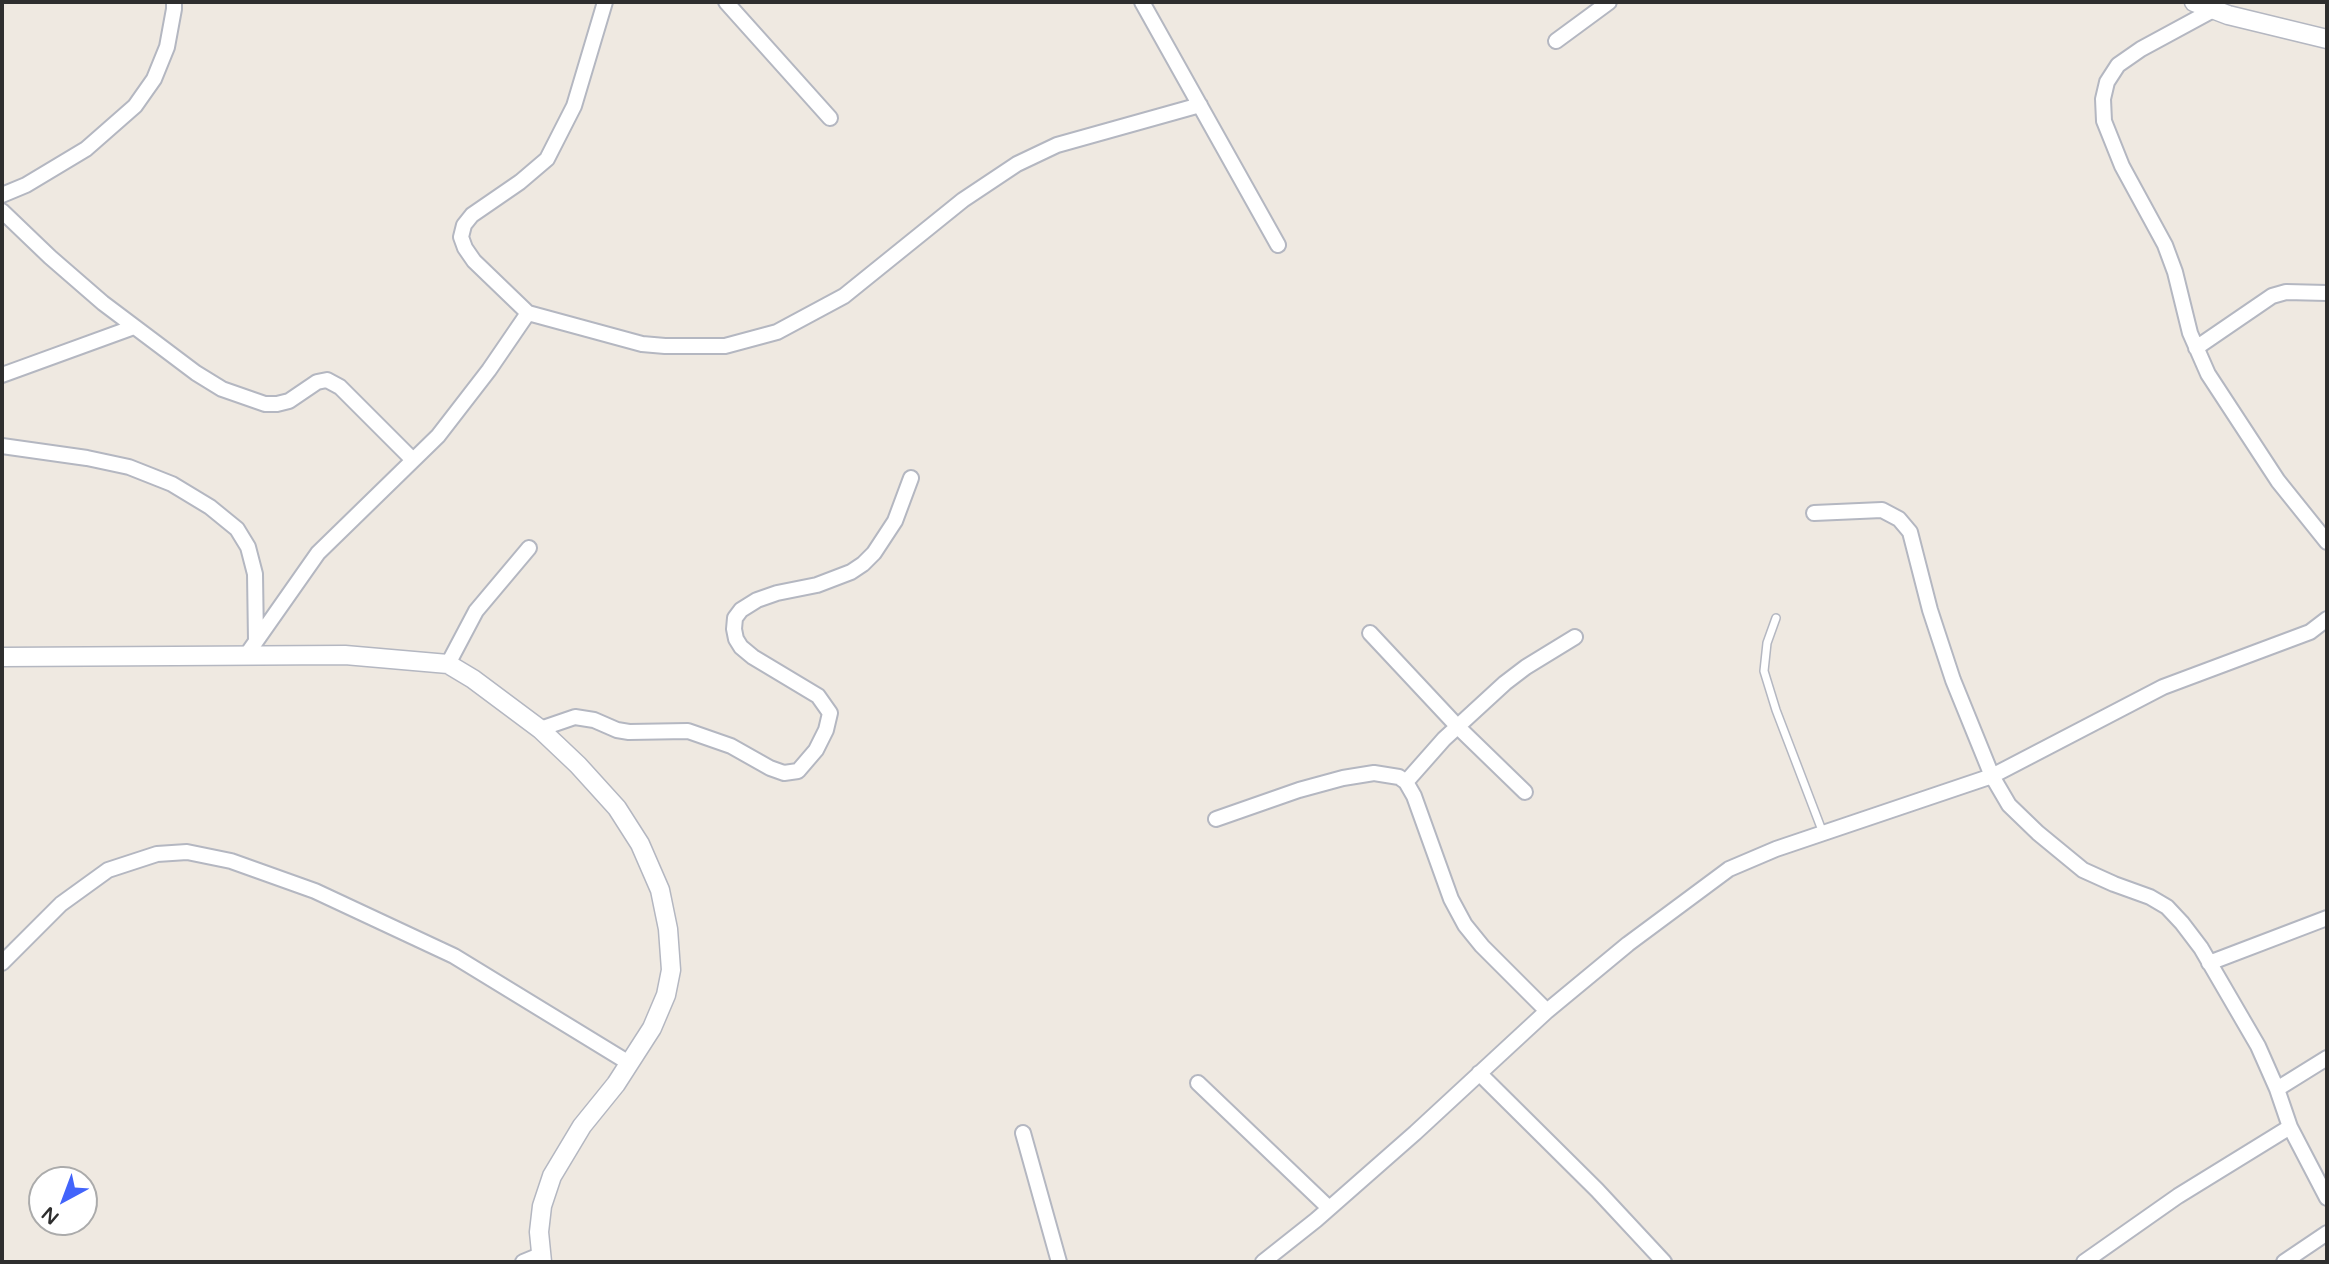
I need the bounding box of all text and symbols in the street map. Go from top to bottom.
north arrow [28,1166,98,1236]
text: N [38,1202,64,1229]

